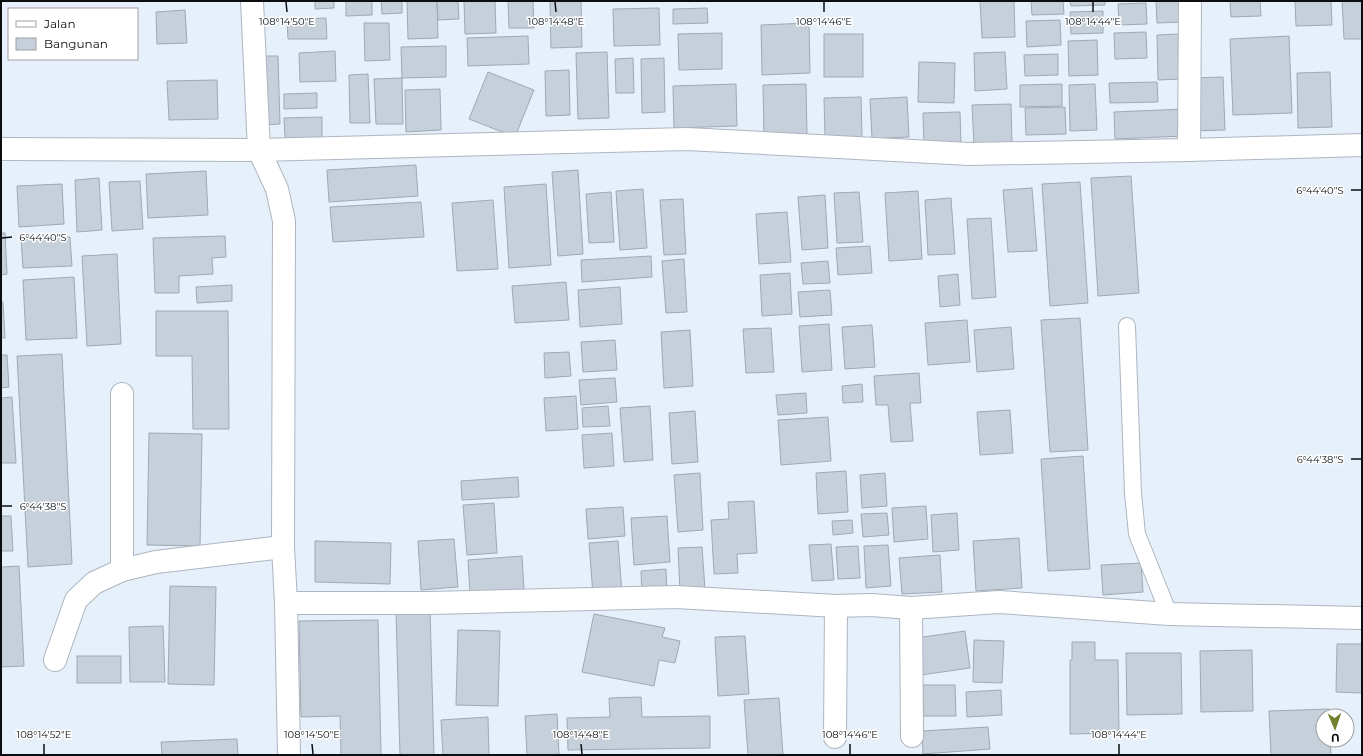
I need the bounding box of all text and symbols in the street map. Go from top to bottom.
legend [8,8,138,60]
text: 108°14'50"E [259,15,315,28]
text: 108°14'48"E [528,15,584,28]
text: 108°14'46"E [796,15,852,28]
text: 108°14'44"E [1065,15,1121,28]
text: Jalan [43,16,76,31]
text: Bangunan [44,36,108,51]
text: 6°44'40"S [1296,184,1344,197]
text: 6°44'40"S [19,231,67,244]
text: 6°44'38"S [1297,453,1343,466]
text: 6°44'38"S [20,500,66,513]
north arrow [1315,708,1355,748]
text: 108°14'52"E [17,728,72,741]
text: 108°14'50"E [284,728,340,741]
text: 108°14'48"E [553,728,609,741]
text: 108°14'46"E [822,728,878,741]
text: 108°14'44"E [1091,728,1147,741]
text: U [1331,731,1340,745]

